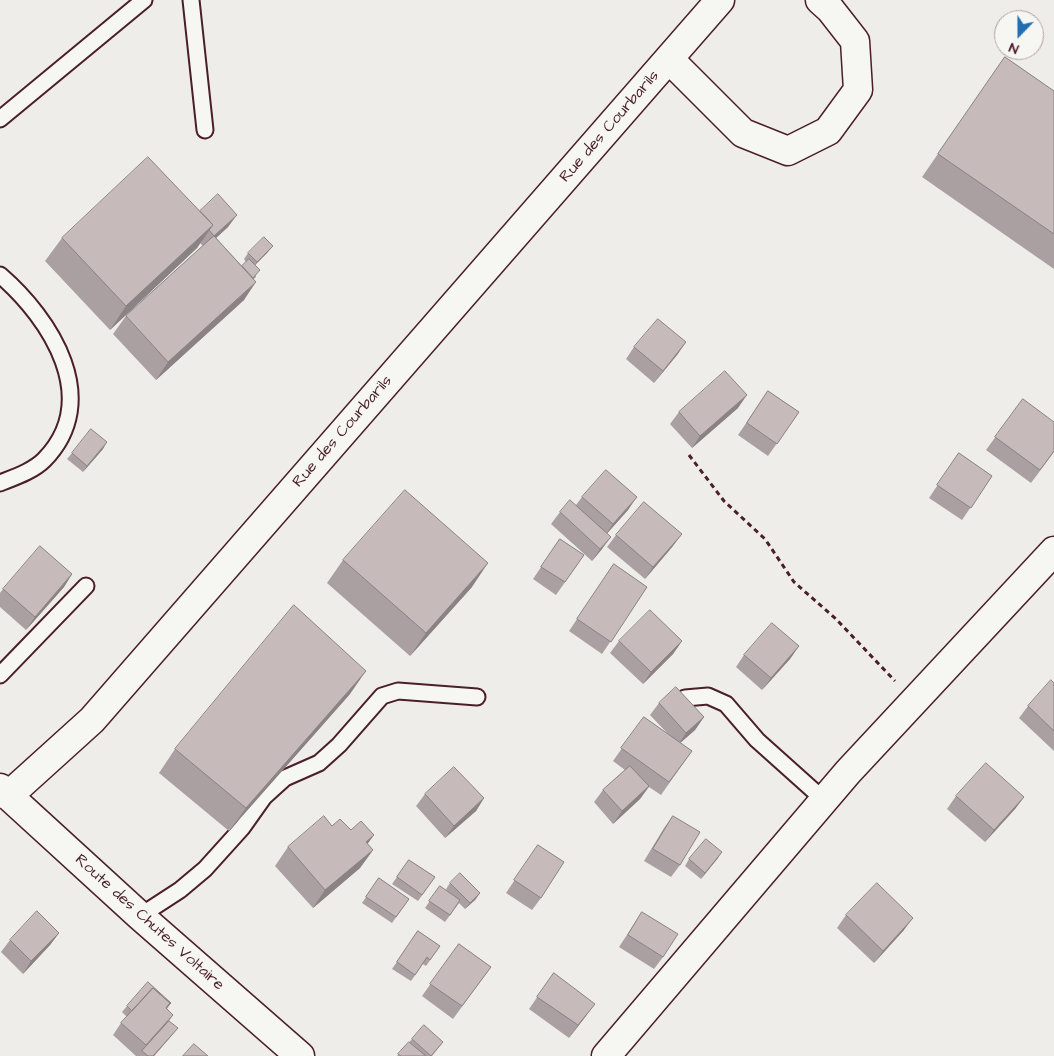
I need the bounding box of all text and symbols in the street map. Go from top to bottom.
north arrow [994,10,1044,60]
text: N [1006,37,1022,59]
street label: Rue des Courbarils [556,67,664,187]
street label: Rue des Courbarils [289,372,397,492]
street label: Route des Chutes Voltaire [70,851,228,995]

